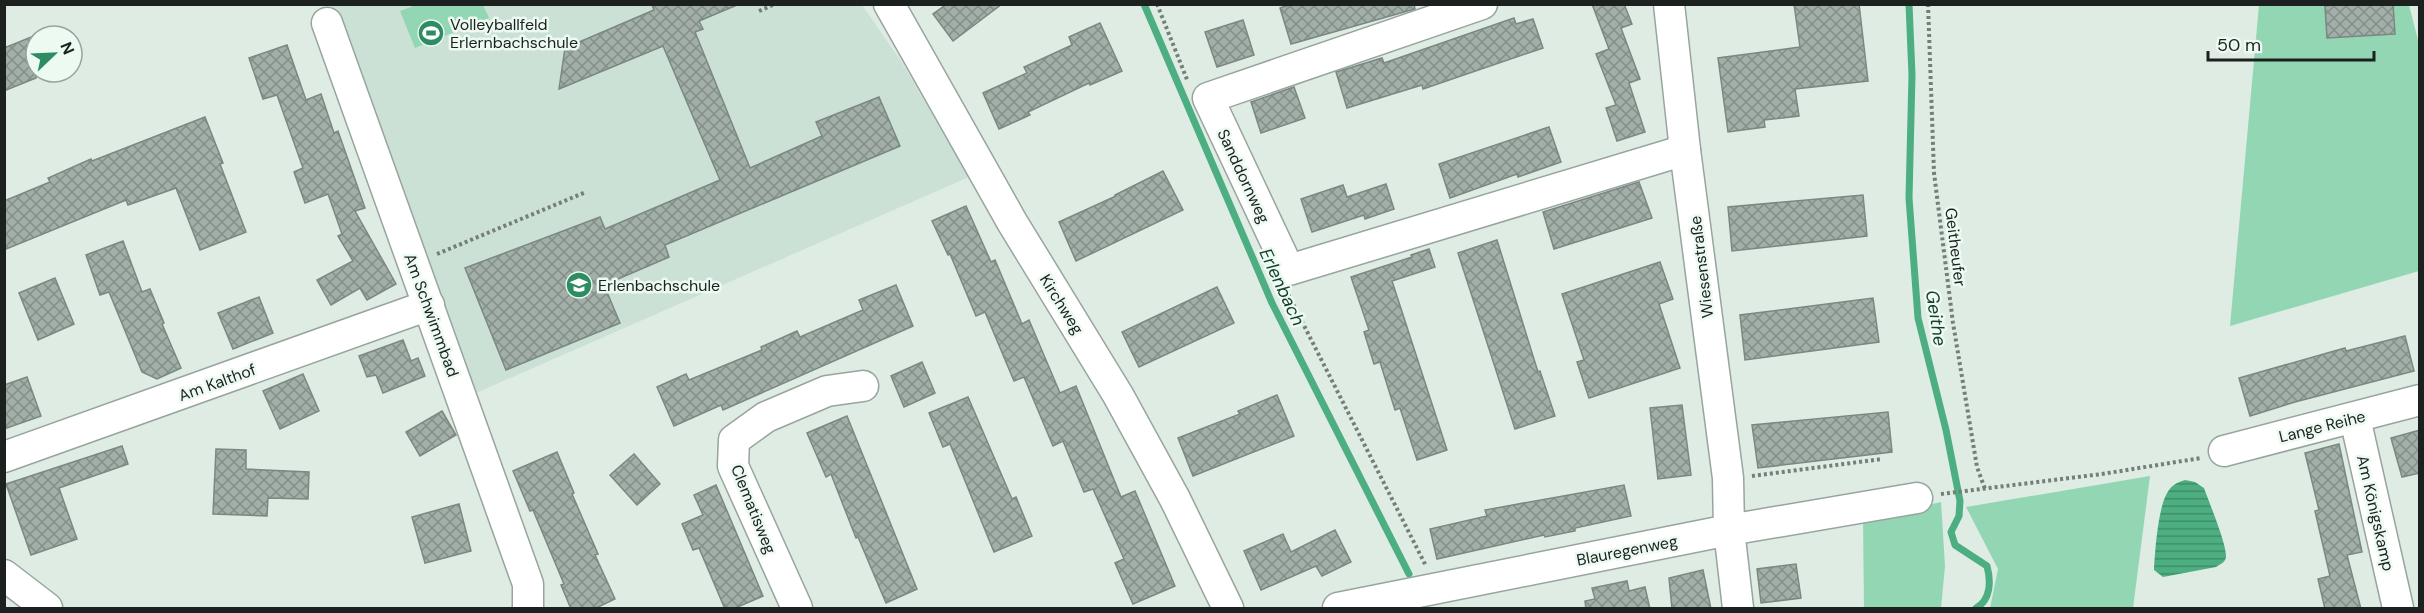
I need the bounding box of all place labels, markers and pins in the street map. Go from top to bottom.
place label: Volleyballfeld Erlernbachschule [450,14,578,53]
sports icon: Volleyballfeld Erlernbachschule [416,18,446,48]
school or university icon: Erlenbachschule [564,270,594,300]
place label: Erlenbachschule [598,275,720,296]

